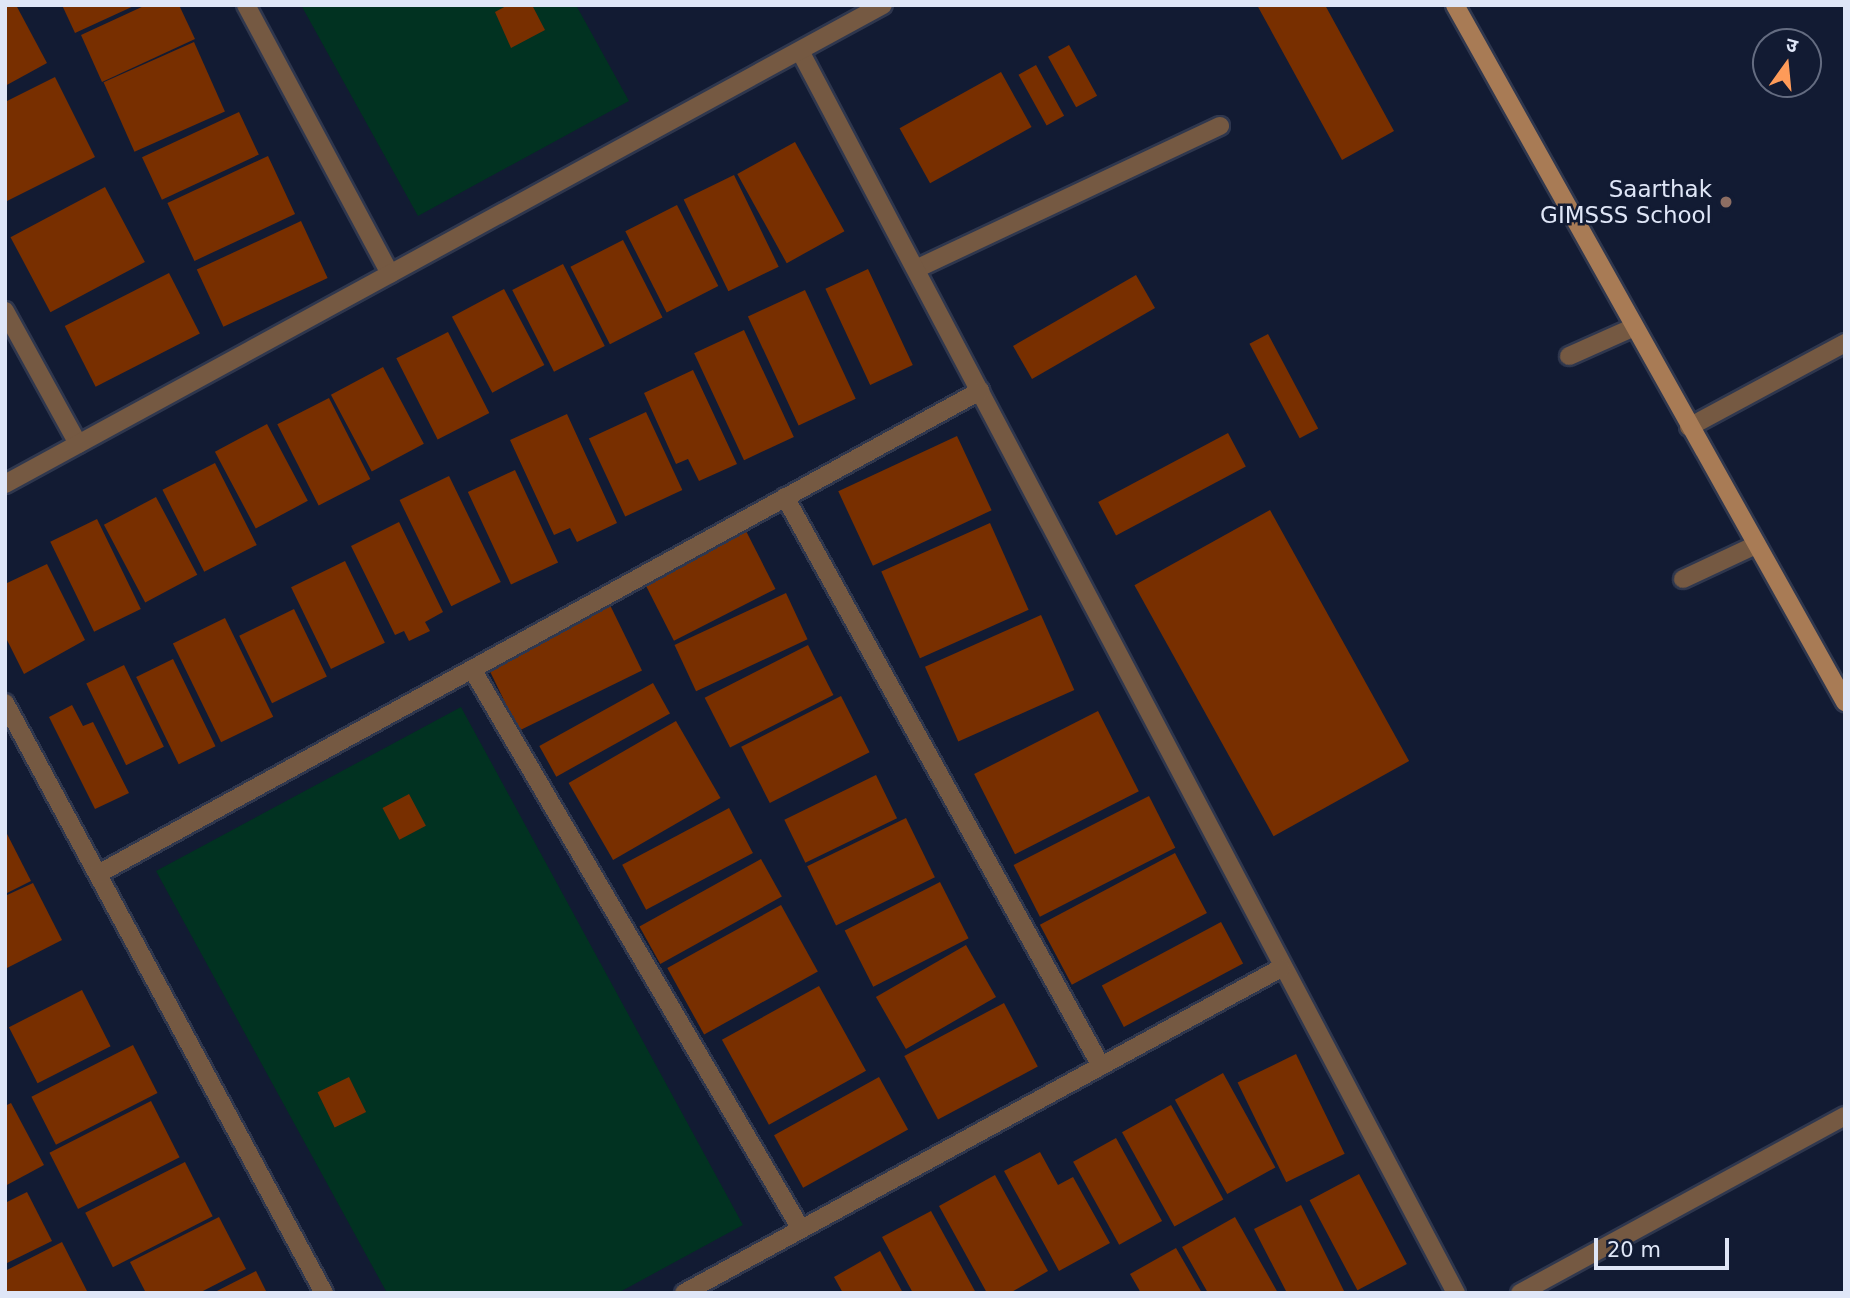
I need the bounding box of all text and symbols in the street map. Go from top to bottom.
north arrow [1752,28,1822,98]
text: उ [1784,33,1800,57]
place label: Saarthak GIMSSS School [1540,175,1712,229]
marker: Saarthak GIMSSS School [1718,194,1734,210]
scale bar [1598,1224,1733,1268]
text: 20 m [1607,1238,1661,1262]

